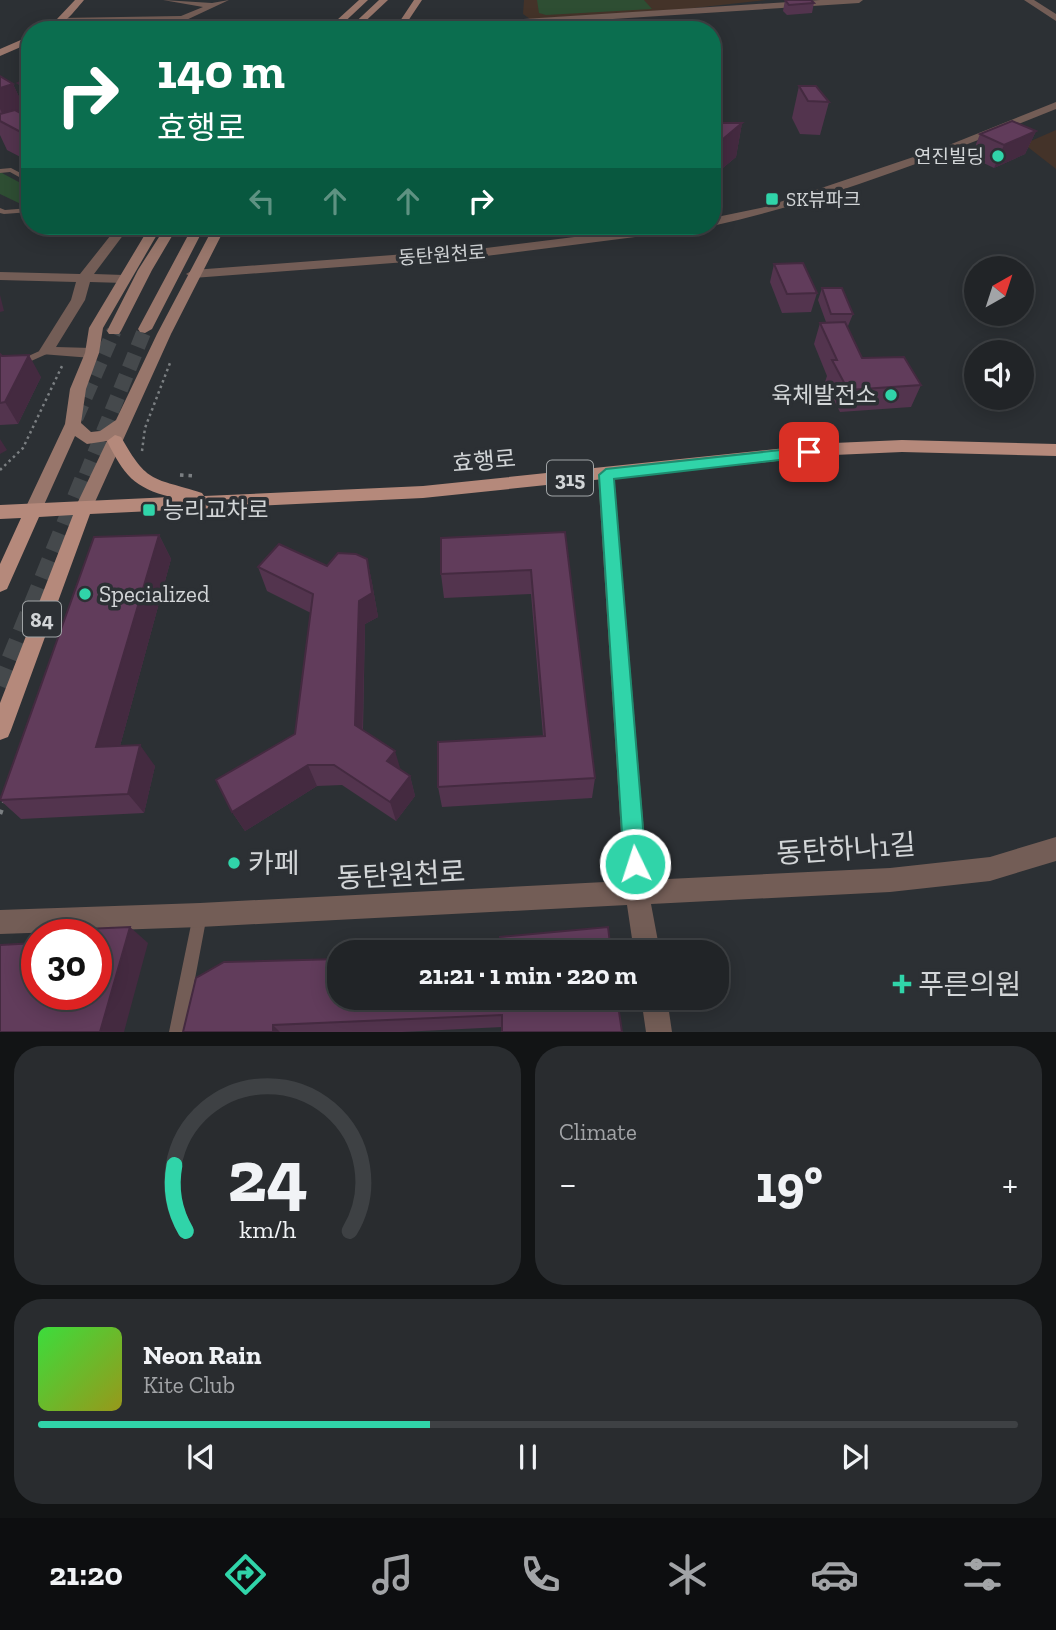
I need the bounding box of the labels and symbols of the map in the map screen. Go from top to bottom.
place label: 연진빌딩 [914,145,984,168]
marker: 연진빌딩 [990,148,1006,164]
place label: SK뷰파크 [786,188,861,211]
marker: SK뷰파크 [764,191,780,207]
street label: 동탄원천로 [398,240,486,270]
north arrow [964,256,1034,326]
place label: 육체발전소 [771,381,877,409]
marker: 육체발전소 [883,387,899,403]
pin [779,422,839,482]
street label: 효행로 [451,444,517,478]
road number: 315 [547,461,593,496]
place label: 능리교차로 [163,496,269,524]
marker: 능리교차로 [141,502,157,518]
place label: Specialized [99,580,210,608]
marker: Specialized [77,586,93,602]
road number: 84 [23,602,61,636]
position arrow [598,827,672,901]
street label: 동탄하나1길 [775,828,917,870]
place label: 카페 [248,847,300,880]
marker: 카페 [226,855,242,871]
street label: 동탄원천로 [336,855,466,895]
speed limit sign: 30 [21,919,112,1010]
place label: 푸른의원 [918,968,1021,1001]
marker: 푸른의원 [892,974,912,994]

